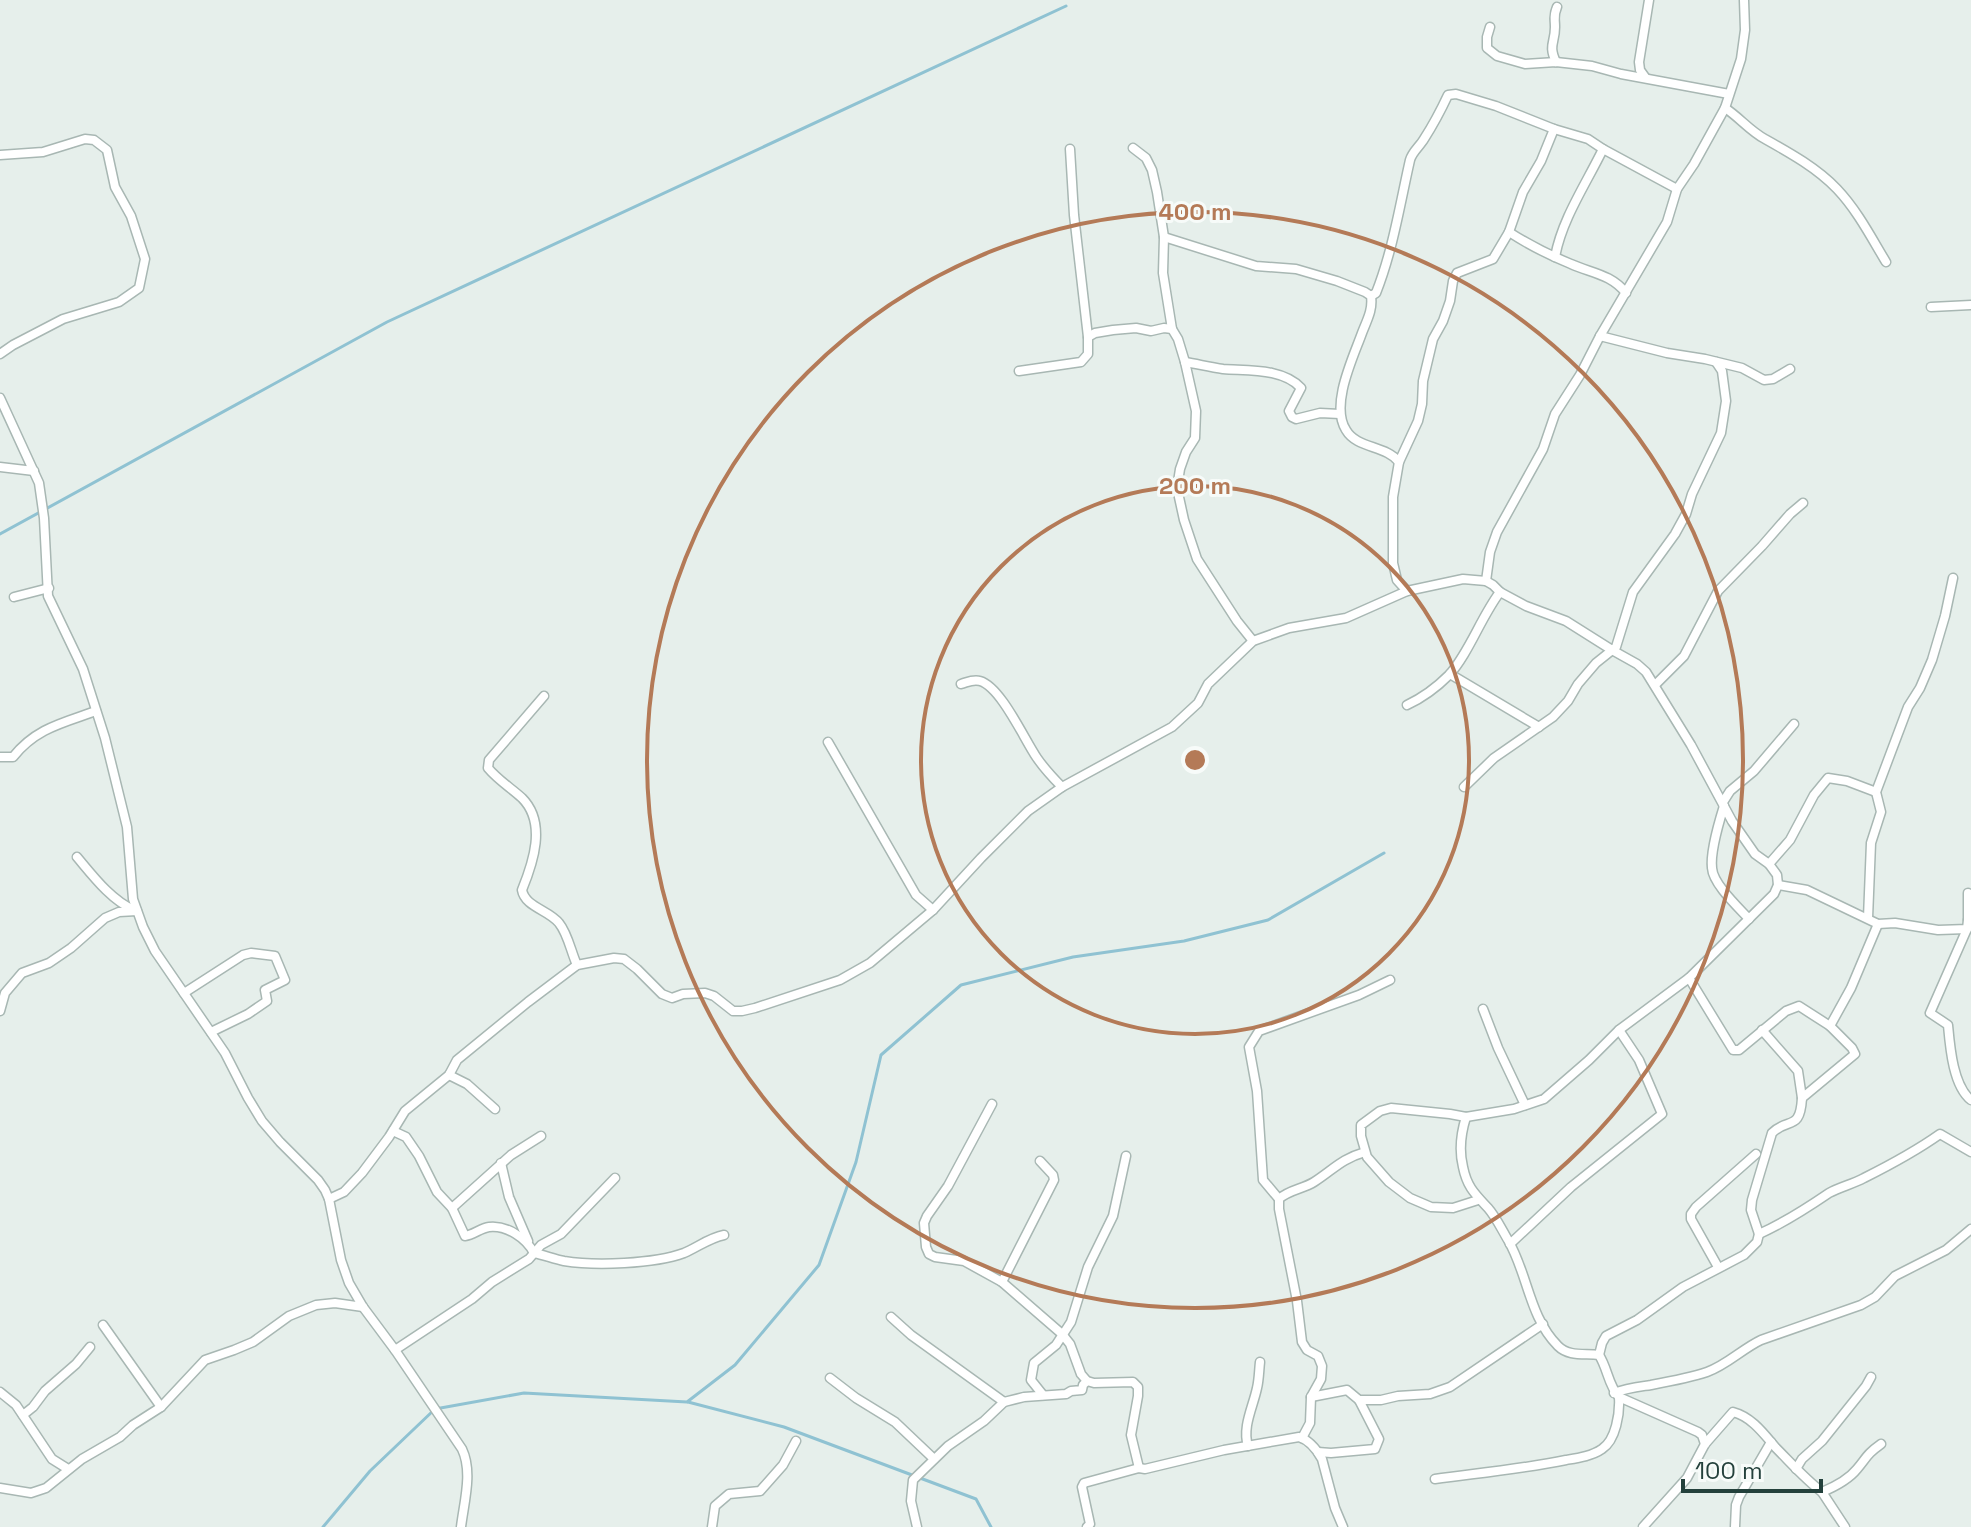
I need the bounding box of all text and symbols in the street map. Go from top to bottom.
text: 400 m [1159,196,1231,227]
text: 200 m [1159,470,1231,501]
centre of rings [1181,746,1209,774]
scale bar [1683,1443,1821,1493]
text: 100 m [1695,1455,1763,1486]

